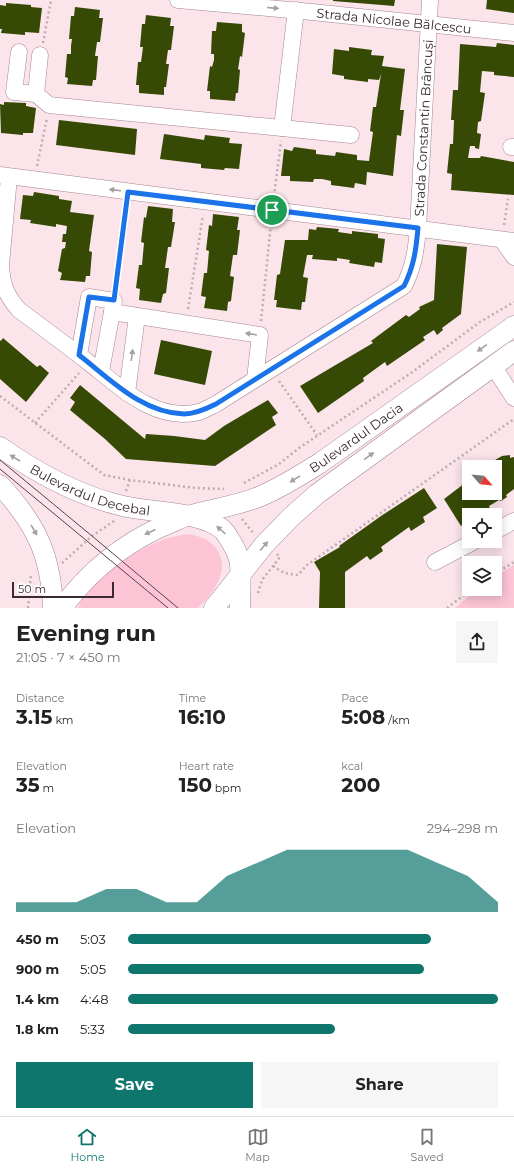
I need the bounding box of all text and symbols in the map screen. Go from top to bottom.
one-way arrow [267,5,279,12]
street label: Strada Nicolae Bălcescu [316,5,472,37]
street label: Strada Constantin Brâncuși [411,39,438,217]
one-way arrow [109,187,121,193]
pin [255,193,289,227]
icon: arrive [261,199,283,221]
one-way arrow [245,331,257,337]
one-way arrow [477,344,488,352]
one-way arrow [129,349,135,361]
street label: Bulevardul Dacia [306,399,406,476]
one-way arrow [363,452,374,460]
one-way arrow [10,454,21,462]
street label: Bulevardul Decebal [27,460,151,518]
north arrow [462,460,502,500]
map controls [462,460,502,596]
one-way arrow [289,475,301,482]
button: locate [462,508,502,548]
one-way arrow [30,524,37,536]
one-way arrow [216,525,226,534]
one-way arrow [144,529,156,535]
one-way arrow [260,541,269,551]
button: layers [462,556,502,596]
scale bar [12,580,114,599]
text: 50 m [18,582,46,596]
text: Evening run [16,620,156,647]
button: share [456,621,498,663]
text: 21:05 · 7 × 450 m [16,649,121,665]
text: Distance [16,691,64,705]
text: Time [179,691,206,705]
text: Pace [341,691,368,705]
text: 3.15 [16,705,53,729]
text: 16:10 [179,705,226,729]
text: 5:08 [341,705,385,729]
text: km [53,713,74,727]
text: /km [385,713,410,727]
text: Elevation [16,759,67,773]
text: Heart rate [179,759,234,773]
text: kcal [341,759,363,773]
text: 35 [16,773,40,797]
text: 150 [179,773,212,797]
text: 200 [341,773,380,797]
text: m [40,781,54,795]
text: bpm [212,781,241,795]
text: Elevation [16,820,76,836]
text: 294–298 m [427,820,498,836]
text: 450 m [16,931,59,947]
text: 5:03 [80,931,106,947]
text: 900 m [16,961,59,977]
text: 5:05 [80,961,106,977]
text: 1.4 km [16,991,59,1007]
text: 4:48 [80,991,108,1007]
text: 1.8 km [16,1021,59,1037]
text: 5:33 [80,1021,105,1037]
button: Save [16,1062,253,1108]
button: Share [261,1062,498,1108]
tab: Home [70,1126,105,1164]
tab: Map [245,1126,270,1164]
tab: Saved [411,1126,444,1164]

